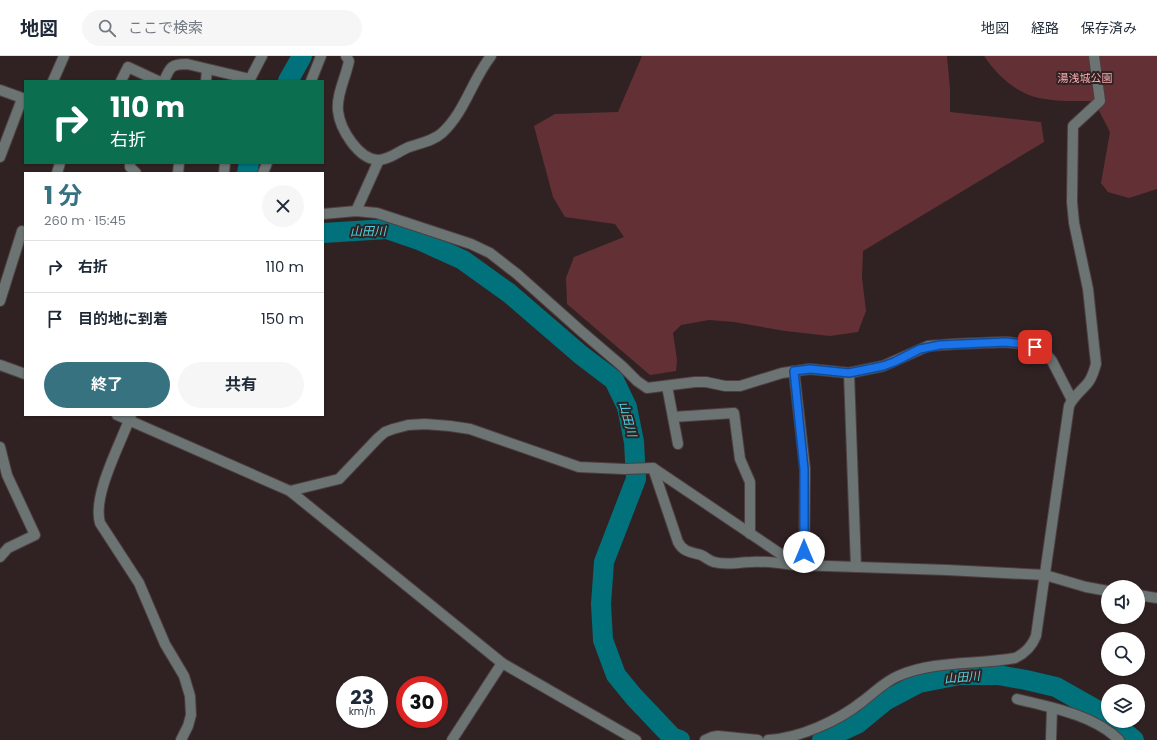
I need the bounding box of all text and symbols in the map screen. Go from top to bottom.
search box [82,10,362,46]
text: 地図 [20,15,58,42]
icon: search [96,17,118,39]
text: ここで検索 [128,17,203,38]
text: 地図 [981,18,1009,38]
text: 経路 [1031,18,1059,38]
text: 保存済み [1081,18,1137,38]
park label: 湯浅城公園 [1058,70,1113,86]
text: 110 m [110,88,185,127]
icon: right [44,96,96,148]
text: 右折 [110,127,146,152]
text: 1 分 [44,179,82,212]
button: close [262,185,304,227]
text: 260 m · 15:45 [44,211,126,230]
water label: 山田川 [350,222,388,240]
icon: right [44,256,66,278]
text: 右折 [78,256,108,277]
text: 110 m [266,256,304,277]
icon: arrive [44,308,66,330]
text: 目的地に到着 [78,308,168,329]
text: 150 m [261,308,304,329]
pin [1018,330,1052,364]
icon: arrive [1024,336,1046,358]
button: 終了 [44,362,170,408]
button: 共有 [178,362,304,408]
water label: 山田川 [615,399,641,441]
position arrow [783,531,825,573]
map controls [1101,580,1145,728]
button: sound [1101,580,1145,624]
button: search [1101,632,1145,676]
water label: 山田川 [943,667,983,687]
speed limit sign: 30 [396,676,448,728]
text: 23 [350,683,374,711]
button: layers [1101,684,1145,728]
text: km/h [349,704,375,719]

